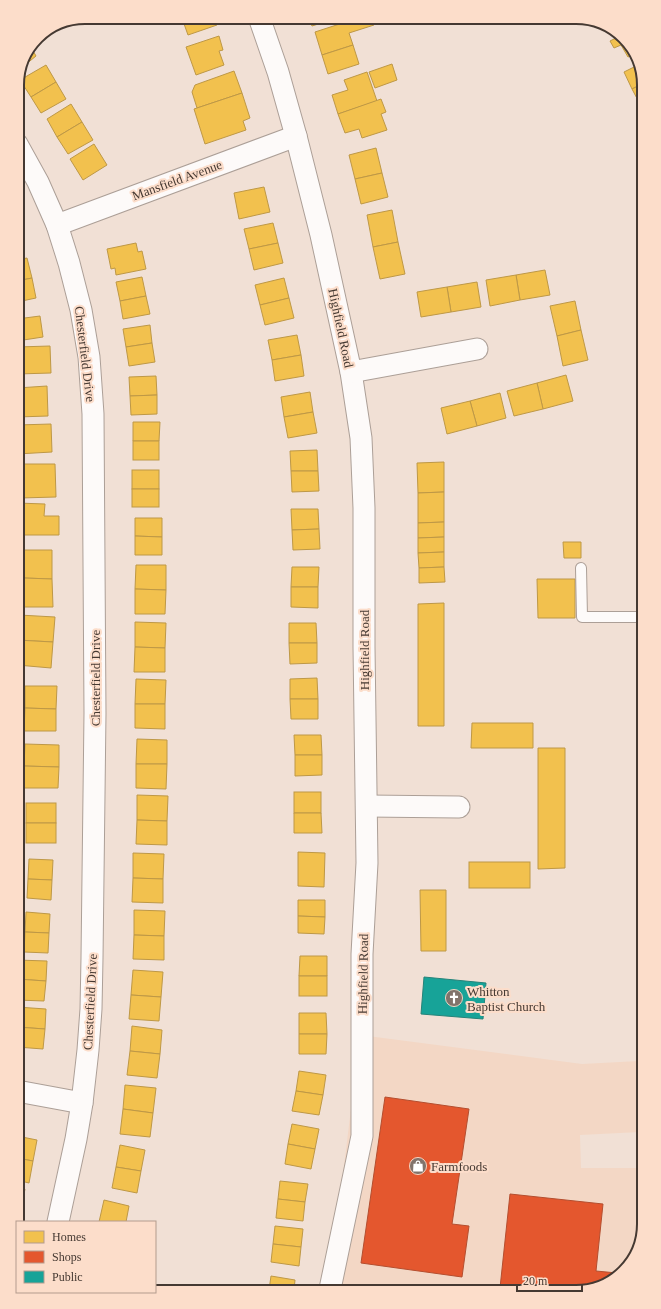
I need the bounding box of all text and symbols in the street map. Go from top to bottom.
street label: Mansfield Avenue [130,157,224,203]
street label: Highfield Road [325,287,357,369]
street label: Chesterfield Drive [72,305,98,403]
street label: Highfield Road [357,609,372,690]
street label: Chesterfield Drive [88,630,103,726]
street label: Highfield Road [355,933,371,1014]
street label: Chesterfield Drive [80,953,100,1051]
place label: Whitton Baptist Church [467,984,546,1014]
church icon: Whitton Baptist Church [444,988,464,1008]
shop icon: Farmfoods [408,1156,428,1176]
place label: Farmfoods [431,1159,487,1174]
legend [16,1221,156,1293]
text: Homes [52,1230,86,1244]
text: Shops [52,1250,82,1264]
scale bar [517,1267,582,1293]
text: Public [52,1270,83,1284]
text: 20 m [523,1274,548,1288]

